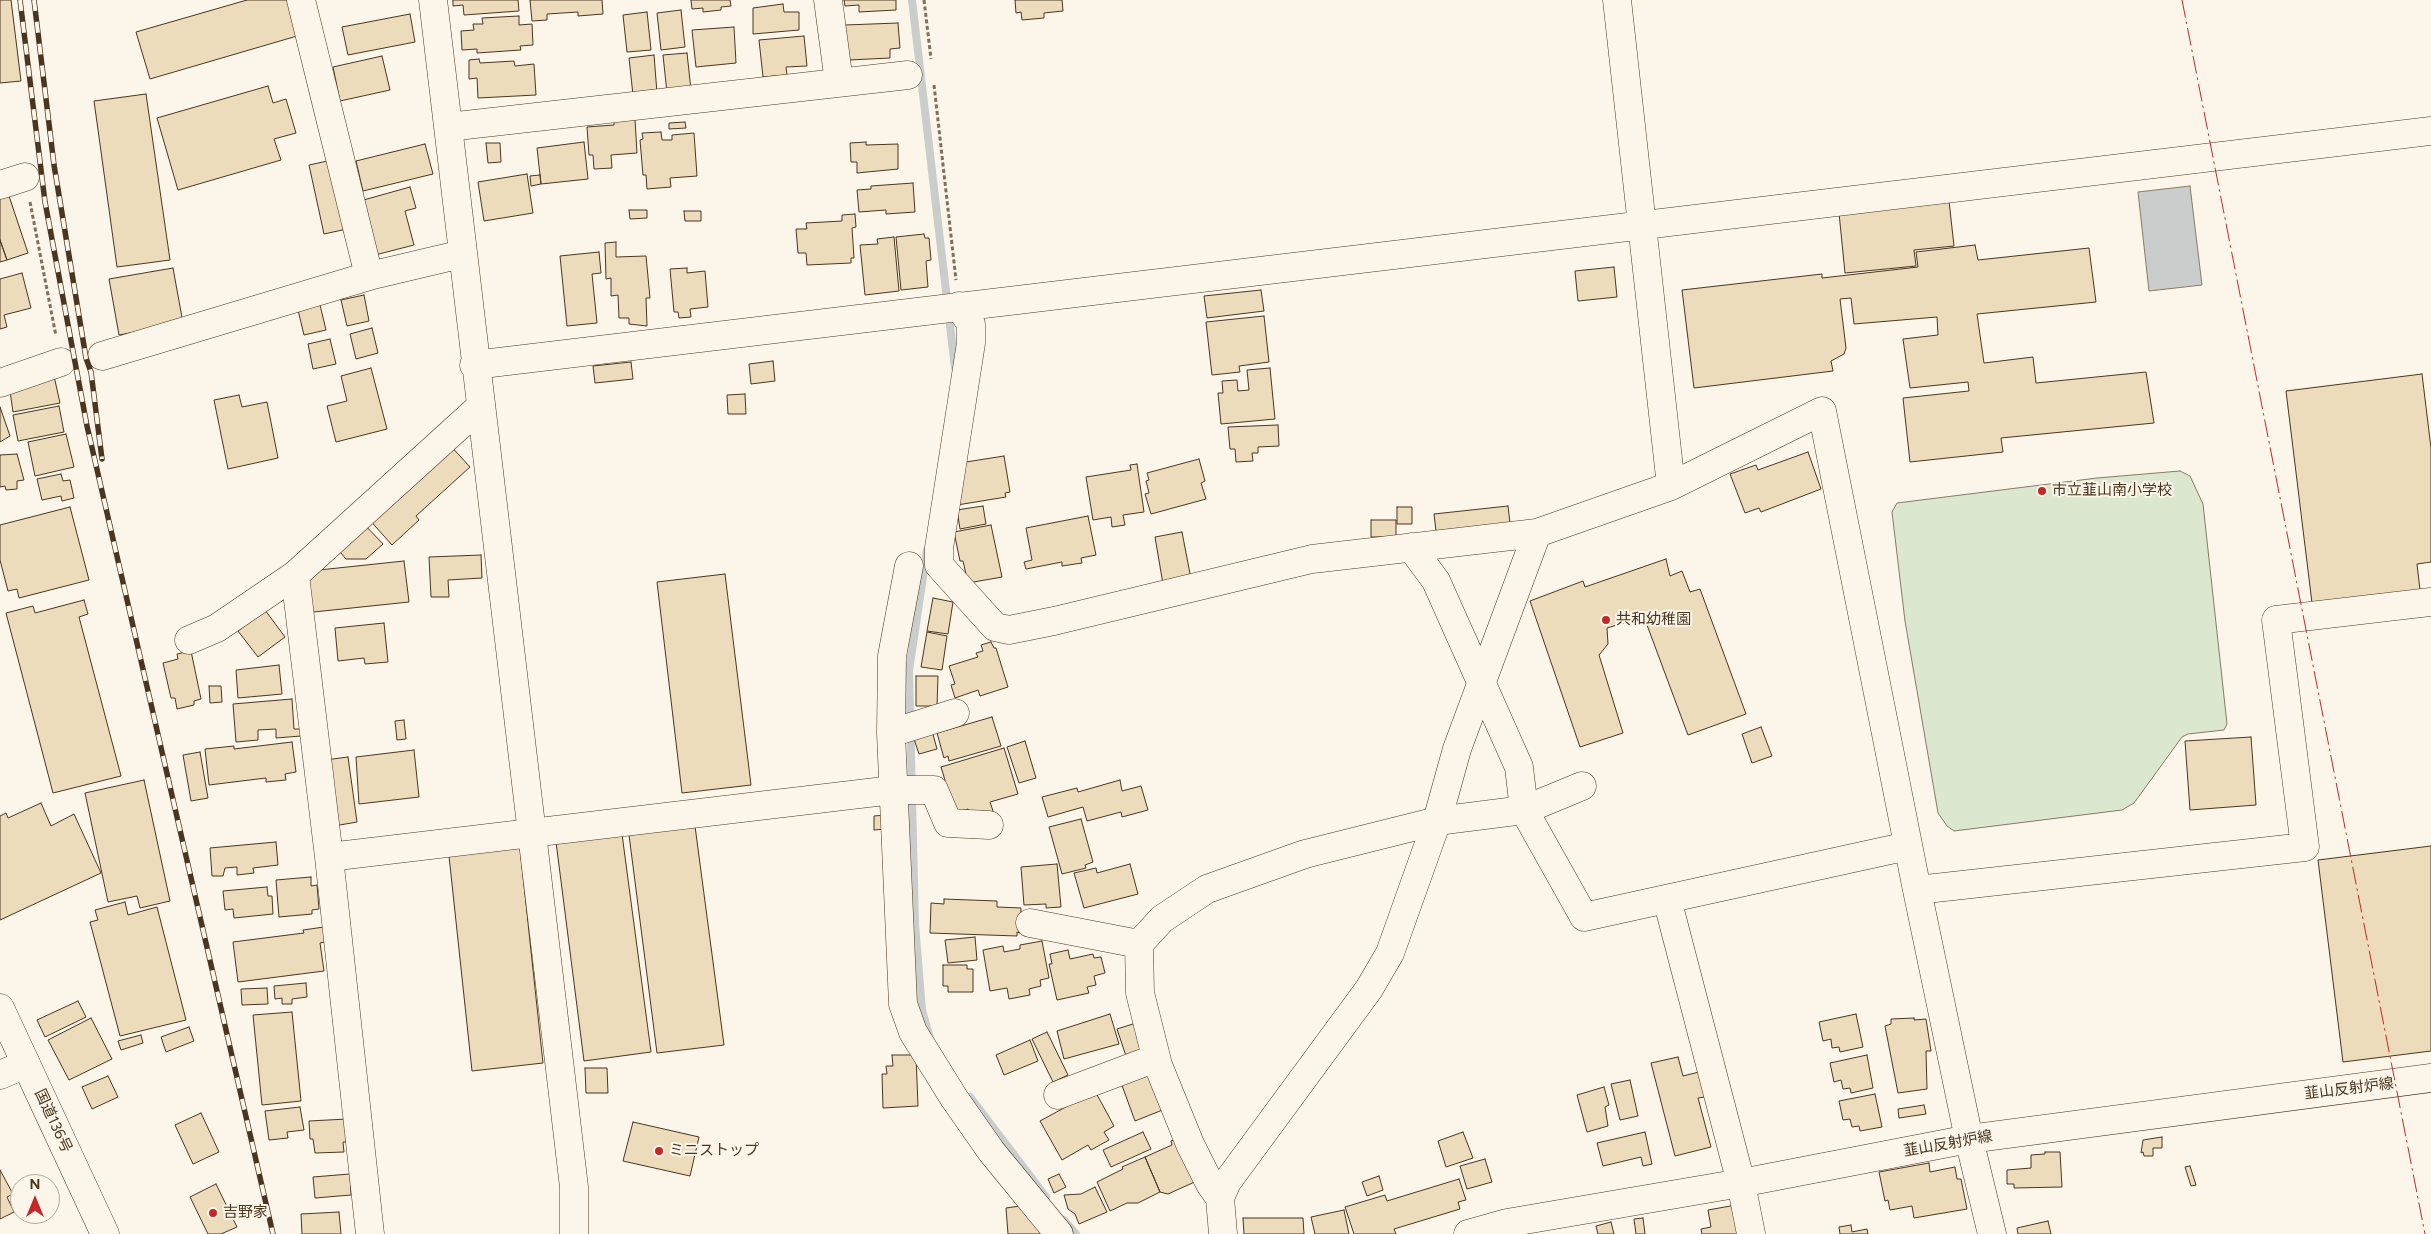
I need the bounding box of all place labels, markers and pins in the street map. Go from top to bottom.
place label: 市立韮山南小学校 [2052,482,2172,500]
marker: 市立韮山南小学校 [2036,485,2048,497]
place label: 共和幼稚園 [1616,611,1691,629]
marker: 共和幼稚園 [1600,614,1612,626]
place label: ミニストップ [669,1142,759,1160]
marker: ミニストップ [653,1145,665,1157]
place label: 吉野家 [223,1204,268,1222]
marker: 吉野家 [207,1207,219,1219]

